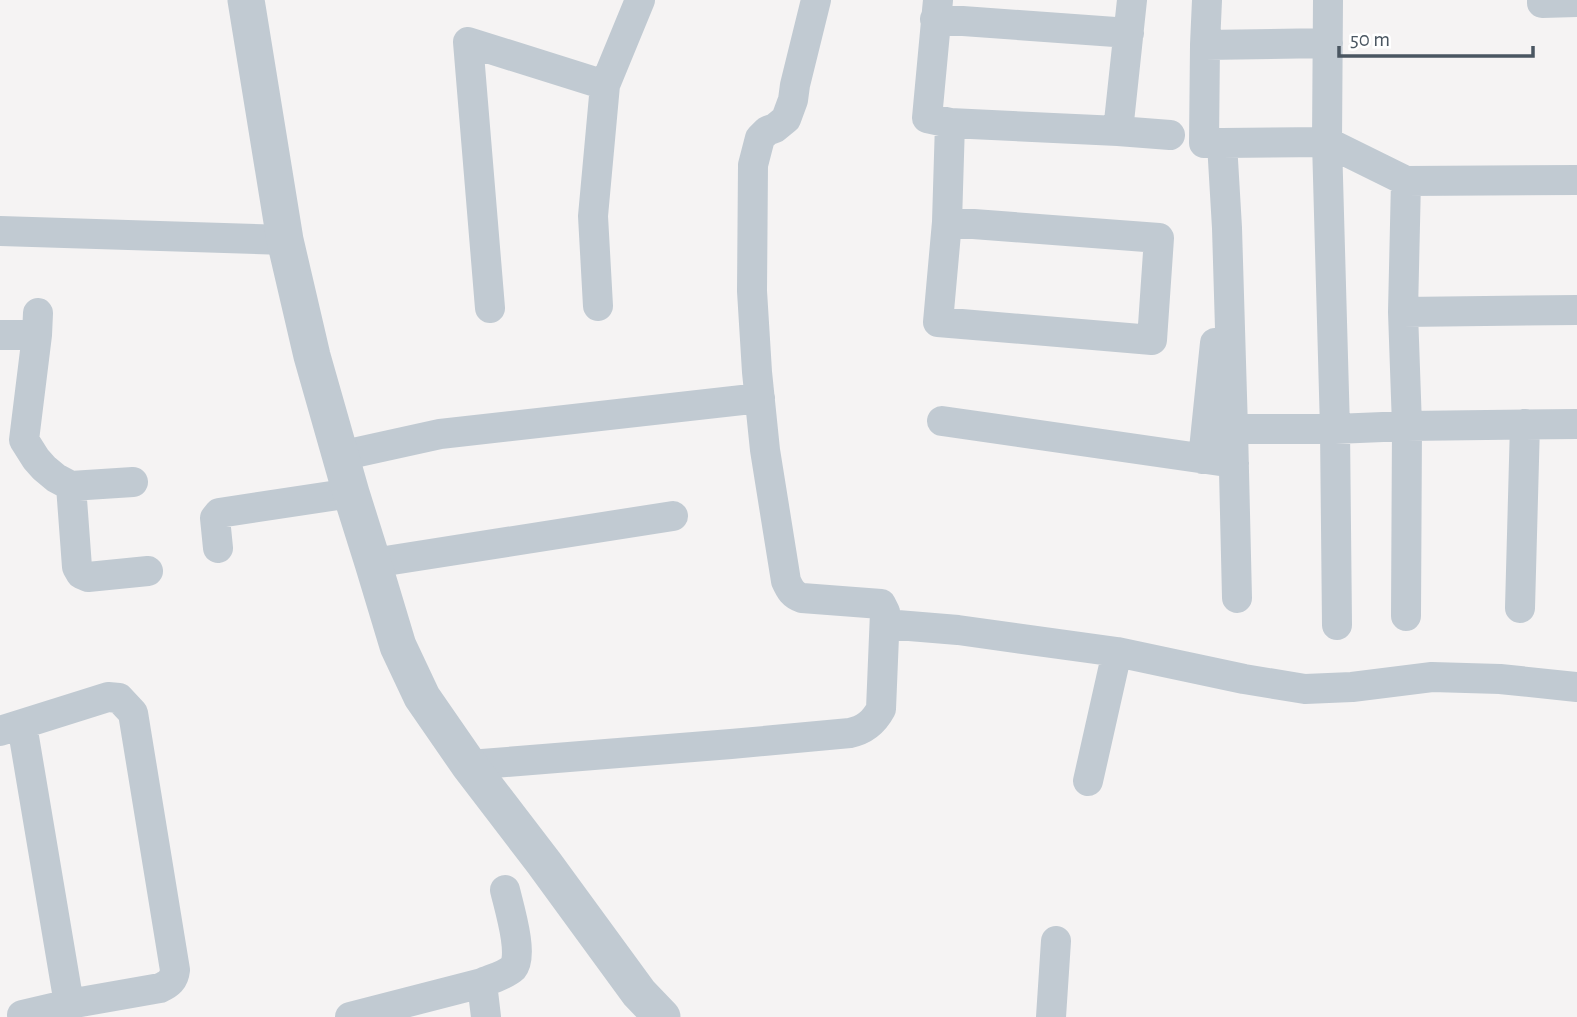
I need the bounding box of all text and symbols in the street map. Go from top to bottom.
scale bar [1339,14,1533,58]
text: 50 m [1350,29,1390,50]

